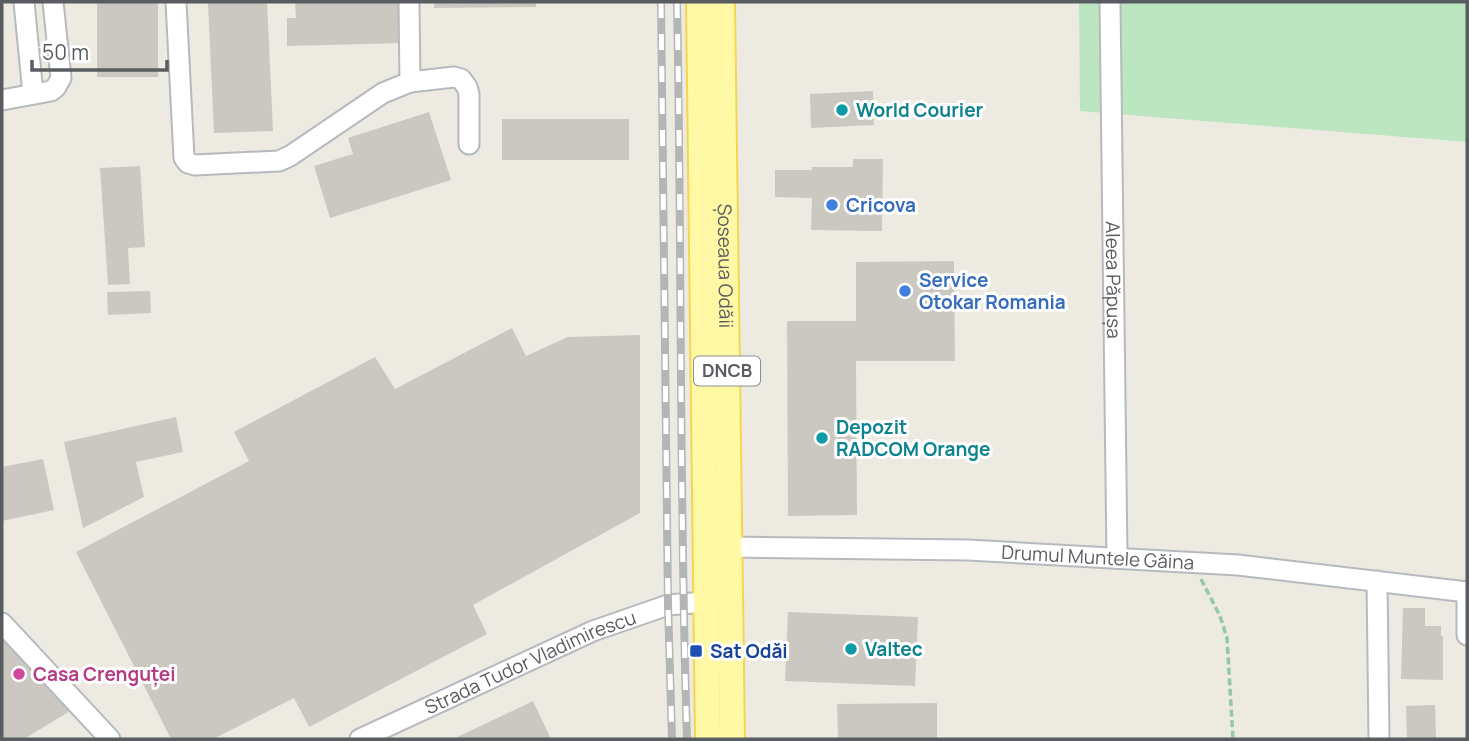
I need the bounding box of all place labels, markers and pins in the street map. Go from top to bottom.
place label: World Courier [856,97,984,123]
marker: World Courier [834,102,850,118]
place label: Cricova [846,192,916,218]
marker: Cricova [824,197,840,213]
place label: Service Otokar Romania [919,267,1066,315]
marker: Service Otokar Romania [897,283,913,299]
place label: Depozit RADCOM Orange [836,414,990,462]
marker: Depozit RADCOM Orange [814,430,830,446]
place label: Valtec [865,636,923,662]
place label: Sat Odăi [710,638,788,664]
marker: Valtec [843,641,859,657]
marker: Sat Odăi [688,643,704,659]
place label: Casa Crenguței [33,661,176,687]
marker: Casa Crenguței [11,666,27,682]

